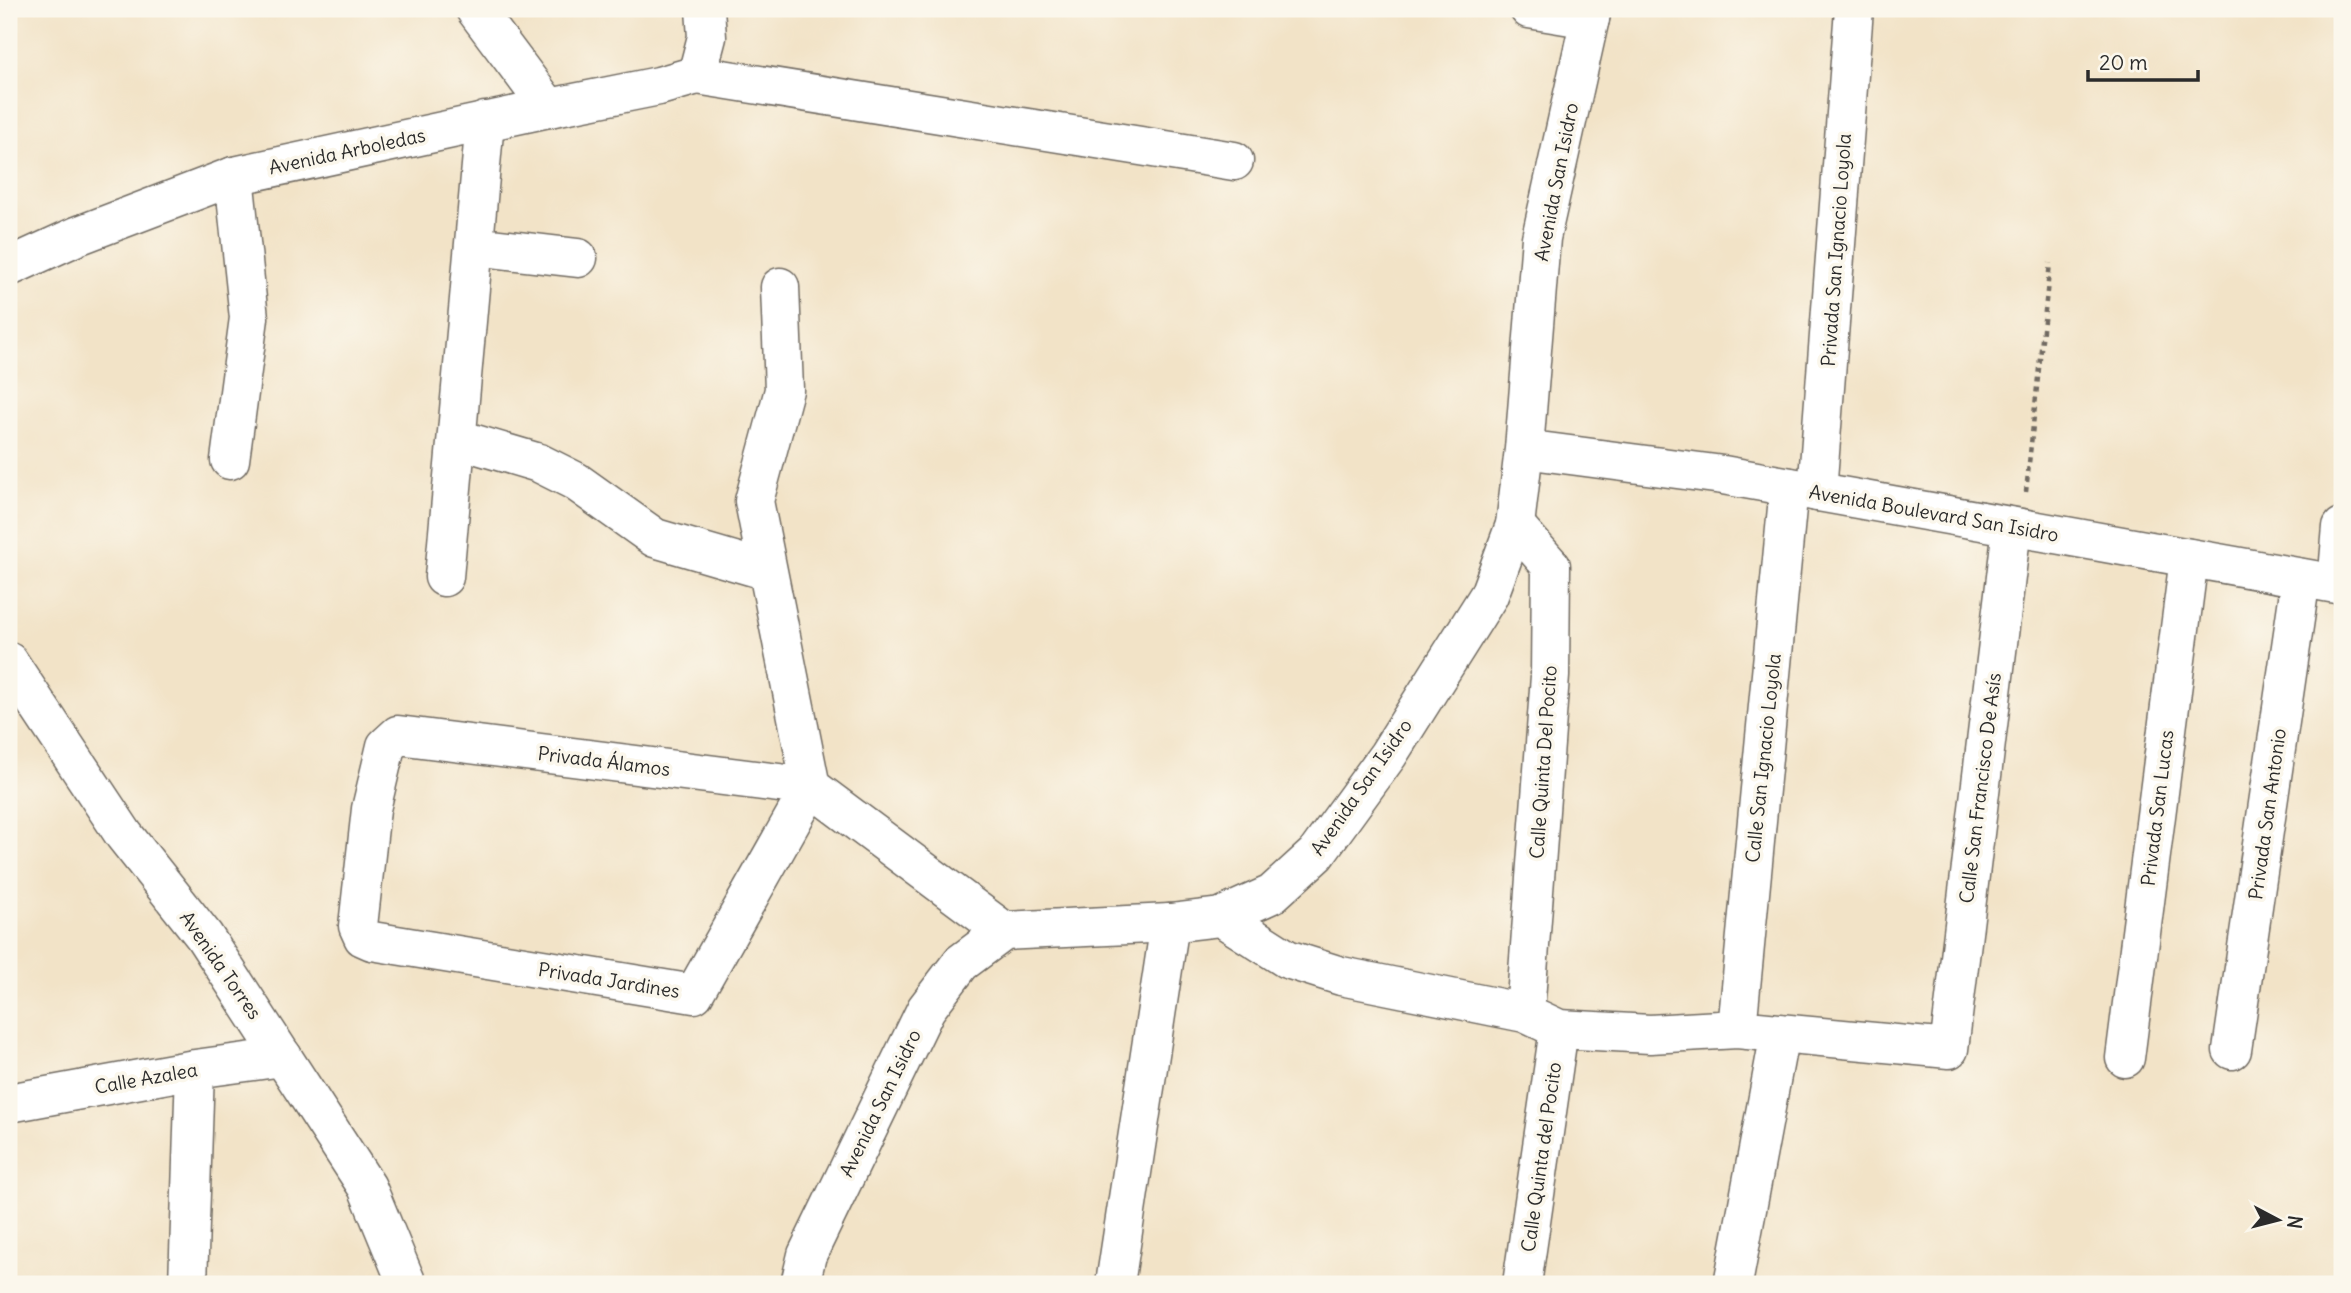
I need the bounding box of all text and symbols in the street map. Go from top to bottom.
scale bar [2088,38,2199,82]
text: 20 m [2099,49,2148,76]
street label: Avenida San Isidro [1529,101,1583,263]
street label: Avenida Arboledas [266,123,428,179]
street label: Privada San Ignacio Loyola [1816,133,1856,367]
street label: Avenida Boulevard San Isidro [1807,479,2061,547]
street label: Calle San Ignacio Loyola [1740,652,1786,864]
street label: Calle Quinta Del Pocito [1524,664,1562,860]
street label: Calle San Francisco De Asís [1954,671,2006,905]
street label: Avenida San Isidro [1305,714,1417,860]
street label: Privada San Antonio [2243,727,2291,901]
street label: Privada San Lucas [2136,729,2178,887]
street label: Privada Álamos [536,741,672,781]
street label: Avenida Torres [175,906,267,1024]
street label: Privada Jardines [536,957,682,1003]
street label: Avenida San Isidro [834,1025,926,1181]
street label: Calle Azalea [93,1057,199,1099]
street label: Calle Quinta del Pocito [1516,1060,1566,1254]
north arrow [2242,1184,2312,1254]
text: N [2282,1214,2308,1230]

